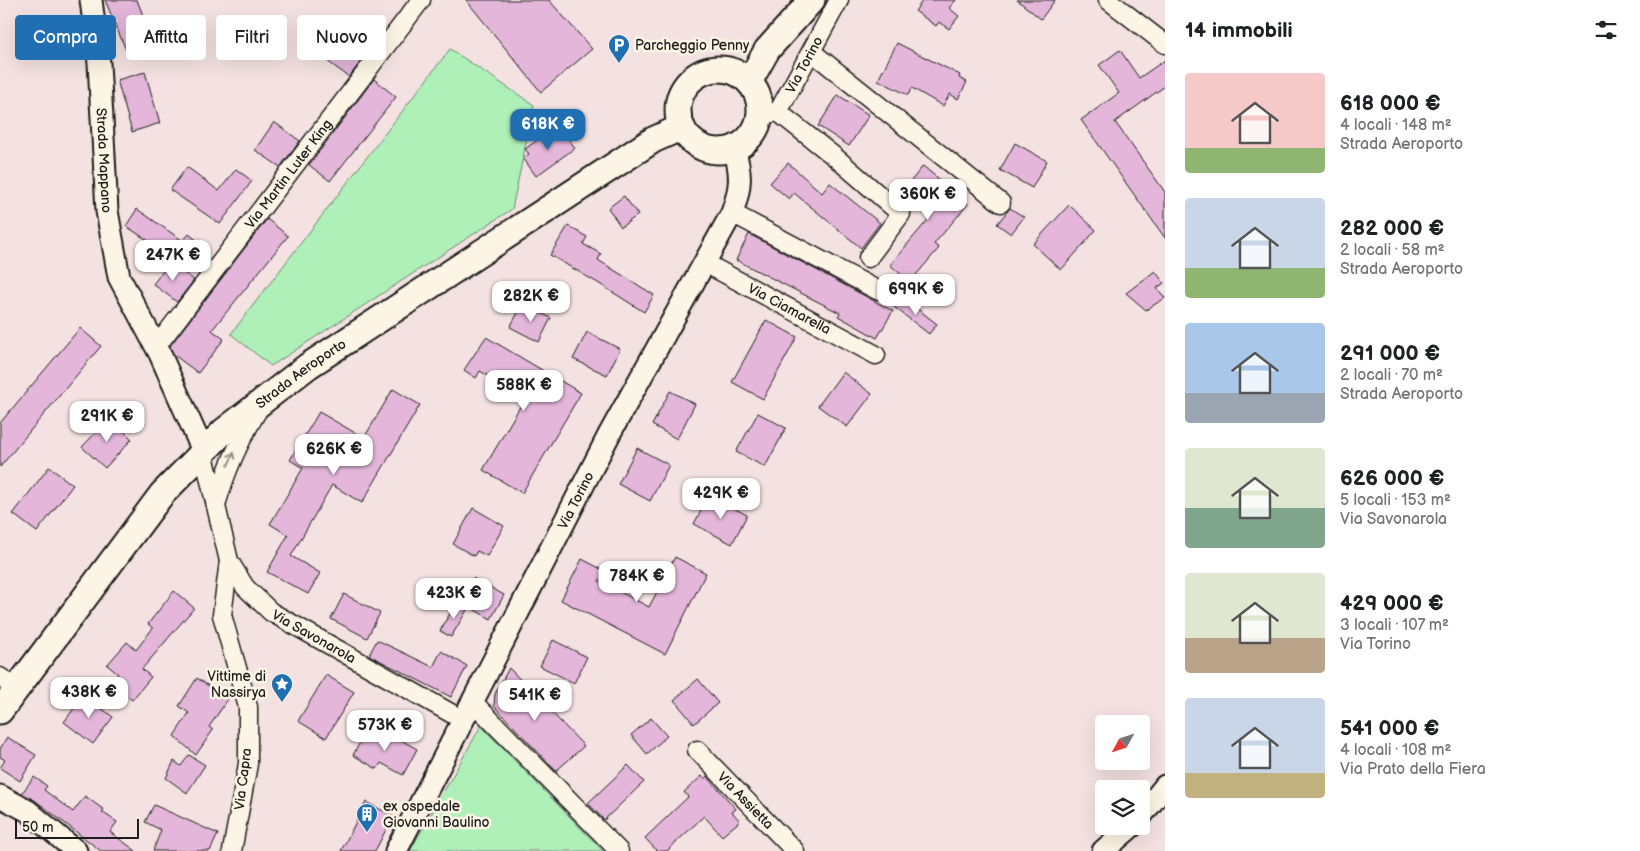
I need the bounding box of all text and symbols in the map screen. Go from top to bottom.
chip: Compra [15,15,116,60]
chip: Affitta [126,15,206,60]
chip: Filtri [216,15,287,60]
chip: Nuovo [297,15,386,60]
icon: filters [1592,16,1620,44]
text: 14 immobili [1185,18,1293,43]
parking icon: Parcheggio Penny [607,33,631,64]
street label: Via Torino [781,33,826,96]
place label: Parcheggio Penny [635,37,750,54]
text: 618 000 € [1340,91,1441,116]
icon: home [1225,93,1285,153]
street label: Strada Mappano [93,107,116,213]
pin: 618K € [507,108,589,151]
text: 618K € [521,115,575,134]
street label: Via Martin Luter King [241,116,336,232]
text: 4 locali · 148 m² [1340,116,1452,135]
text: Strada Aeroporto [1340,135,1463,154]
pin: 360K € [887,178,969,221]
text: 360K € [900,185,956,204]
text: 282 000 € [1340,216,1444,241]
icon: home [1225,218,1285,278]
pin: 247K € [132,240,214,282]
text: 2 locali · 58 m² [1340,241,1445,260]
text: 247K € [146,246,200,265]
text: Strada Aeroporto [1340,260,1463,279]
pin: 699K € [875,274,957,316]
street label: Via Ciamarella [745,279,834,338]
pin: 282K € [490,280,572,323]
text: 699K € [888,280,944,299]
text: 282K € [503,287,559,306]
street label: Strada Aeroporto [252,335,349,412]
text: 291 000 € [1340,341,1440,366]
icon: home [1225,343,1285,403]
text: 2 locali · 70 m² [1340,366,1443,385]
pin: 588K € [483,370,565,412]
text: 588K € [496,376,552,395]
text: Strada Aeroporto [1340,385,1463,404]
pin: 291K € [66,400,148,443]
text: 291K € [81,407,133,426]
pin: 626K € [293,434,375,476]
text: 626K € [306,440,362,459]
one-way arrow [226,452,236,467]
text: 626 000 € [1340,466,1444,491]
icon: home [1225,468,1285,528]
street label: Via Torino [554,469,597,532]
pin: 429K € [680,478,762,520]
text: 429K € [693,484,749,503]
text: 5 locali · 153 m² [1340,491,1451,510]
text: Via Savonarola [1340,510,1447,529]
pin: 784K € [596,560,678,603]
text: 784K € [609,567,665,586]
pin: 423K € [413,578,495,620]
text: 423K € [426,584,482,603]
text: 429 000 € [1340,591,1444,616]
icon: home [1225,593,1285,653]
street label: Via Savonarola [269,606,359,667]
text: 3 locali · 107 m² [1340,616,1449,635]
text: Via Torino [1340,635,1411,654]
place label: Vittime di Nassirya [207,668,266,701]
place icon: Vittime di Nassirya [270,672,294,703]
pin: 438K € [48,676,130,719]
pin: 541K € [494,680,576,722]
text: 438K € [61,683,117,702]
text: 541K € [509,686,561,705]
pin: 573K € [344,710,426,752]
north arrow [1095,715,1150,770]
map controls [1095,715,1150,835]
text: 573K € [358,716,412,735]
text: 541 000 € [1340,716,1439,741]
icon: home [1225,718,1285,778]
text: 4 locali · 108 m² [1340,741,1451,760]
street label: Via Capra [231,747,255,811]
text: Via Prato della Fiera [1340,760,1486,779]
street label: Via Assietta [714,768,777,833]
button: layers [1095,780,1150,835]
place label: ex ospedale Giovanni Baulino [383,798,490,831]
building icon: ex ospedale Giovanni Baulino [355,802,379,833]
scale bar [15,816,139,839]
text: 50 m [22,819,54,836]

